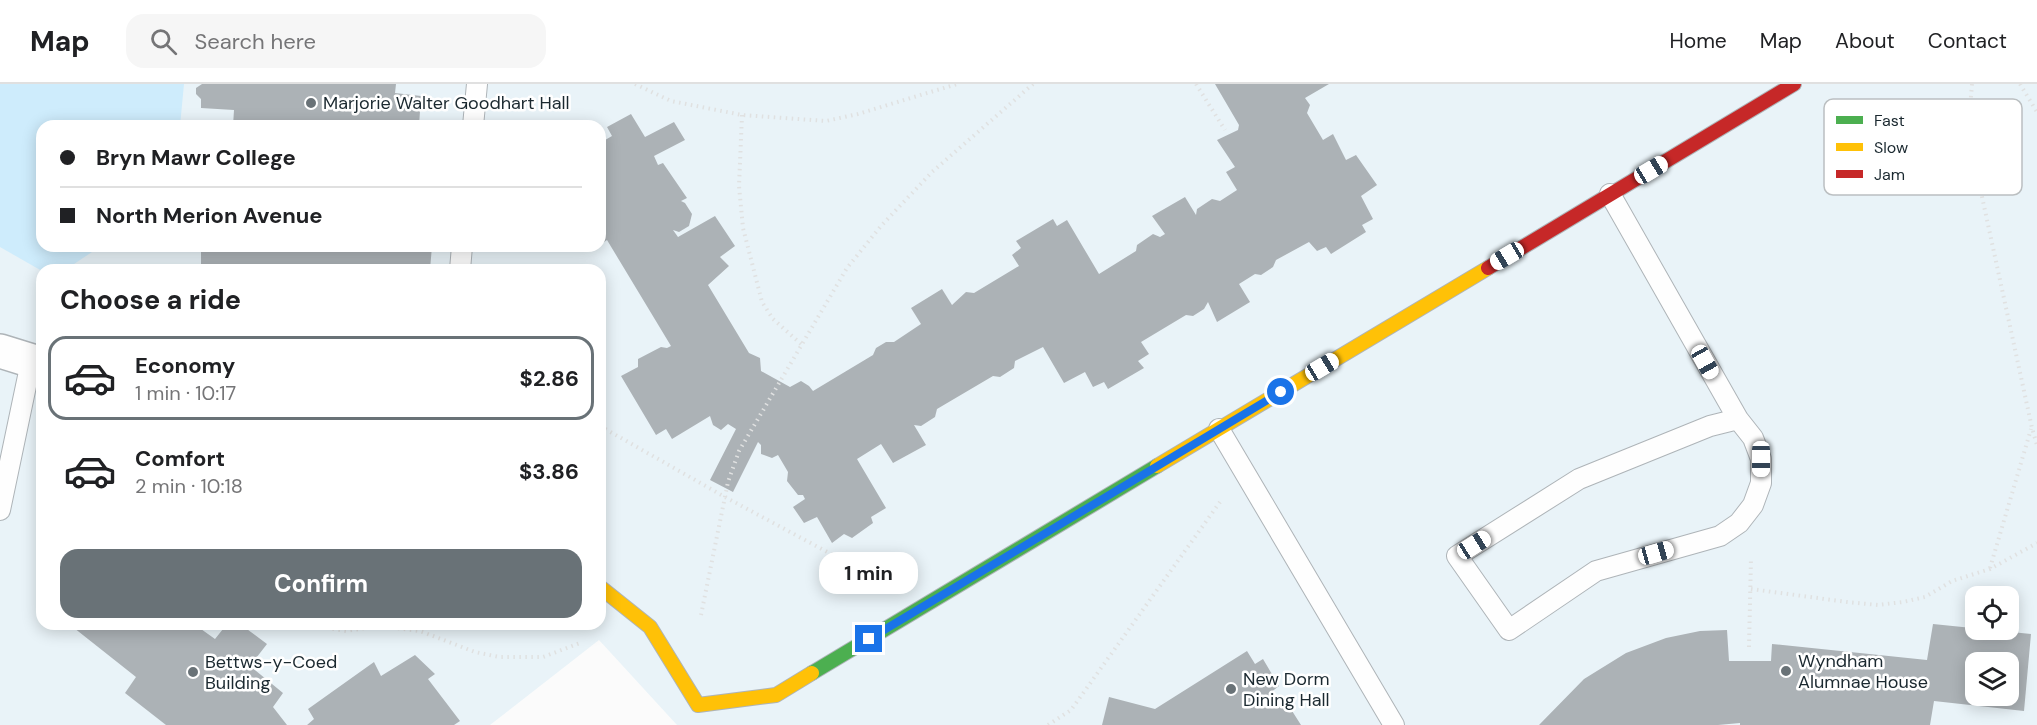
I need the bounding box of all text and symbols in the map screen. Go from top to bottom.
search box [126,14,546,68]
text: Map [30,23,90,60]
icon: search [147,25,180,58]
text: Search here [195,27,316,56]
text: Home [1669,27,1727,55]
text: Map [1760,27,1802,55]
text: About [1835,27,1895,55]
text: Contact [1928,27,2007,55]
place label: Marjorie Walter Goodhart Hall [323,91,569,115]
marker: Marjorie Walter Goodhart Hall [304,96,318,110]
legend [1824,99,2022,195]
text: Fast [1874,110,1905,131]
text: Slow [1874,137,1908,158]
text: Bryn Mawr College [96,143,296,172]
car [1631,153,1671,187]
text: Jam [1874,164,1905,185]
text: North Merion Avenue [96,201,323,230]
car [1487,239,1527,273]
text: Choose a ride [60,282,241,317]
car [1688,342,1722,382]
car [1302,350,1342,384]
icon: car [63,351,117,405]
text: Economy [135,351,235,380]
text: $2.86 [520,364,579,393]
route start [1267,378,1294,405]
text: 1 min · 10:17 [135,380,236,406]
car [1752,441,1770,477]
icon: car [63,444,117,498]
text: Comfort [135,444,225,473]
text: $3.86 [519,457,579,486]
text: 2 min · 10:18 [135,473,243,499]
car [1454,528,1494,562]
car [1636,539,1676,567]
button: Confirm [60,549,582,618]
callout: 1 min [820,552,918,594]
text: 1 min [844,560,893,586]
map controls [1965,586,2019,706]
button: locate [1965,586,2019,640]
route end [855,625,882,652]
place label: Wyndham Alumnae House [1798,649,1928,694]
place label: Bettws-y-Coed Building [205,650,337,695]
button: layers [1965,652,2019,706]
marker: Wyndham Alumnae House [1779,664,1793,678]
marker: Bettws-y-Coed Building [186,665,200,679]
place label: New Dorm Dining Hall [1243,667,1330,712]
marker: New Dorm Dining Hall [1224,682,1238,696]

